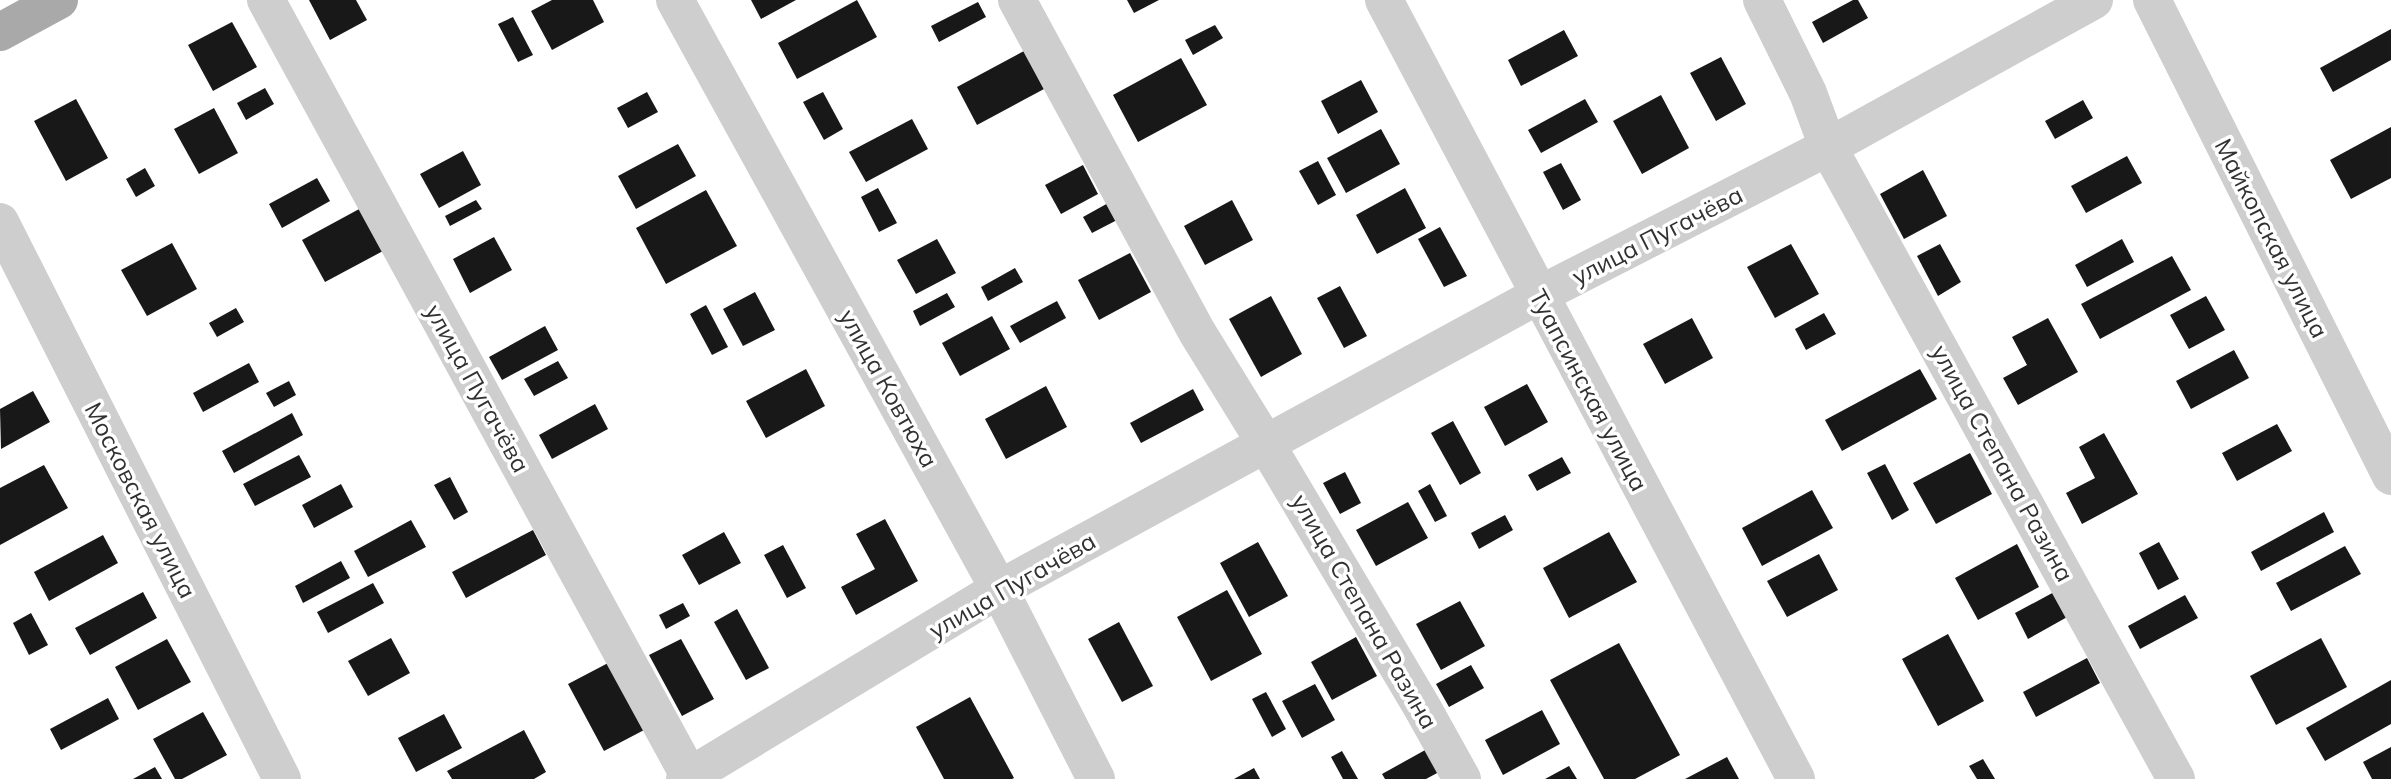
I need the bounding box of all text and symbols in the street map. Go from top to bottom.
street label: Майкопская улица [2209,133,2335,343]
street label: улица Пугачёва [1567,179,1747,291]
street label: Туапсинская улица [1523,284,1655,496]
street label: улица Пугачёва [419,299,537,477]
street label: улица Ковтюха [833,304,945,472]
street label: улица Степана Разина [1925,339,2081,587]
street label: Московская улица [79,397,203,603]
street label: улица Степана Разина [1285,488,1445,734]
street label: улица Пугачёва [923,525,1101,645]

